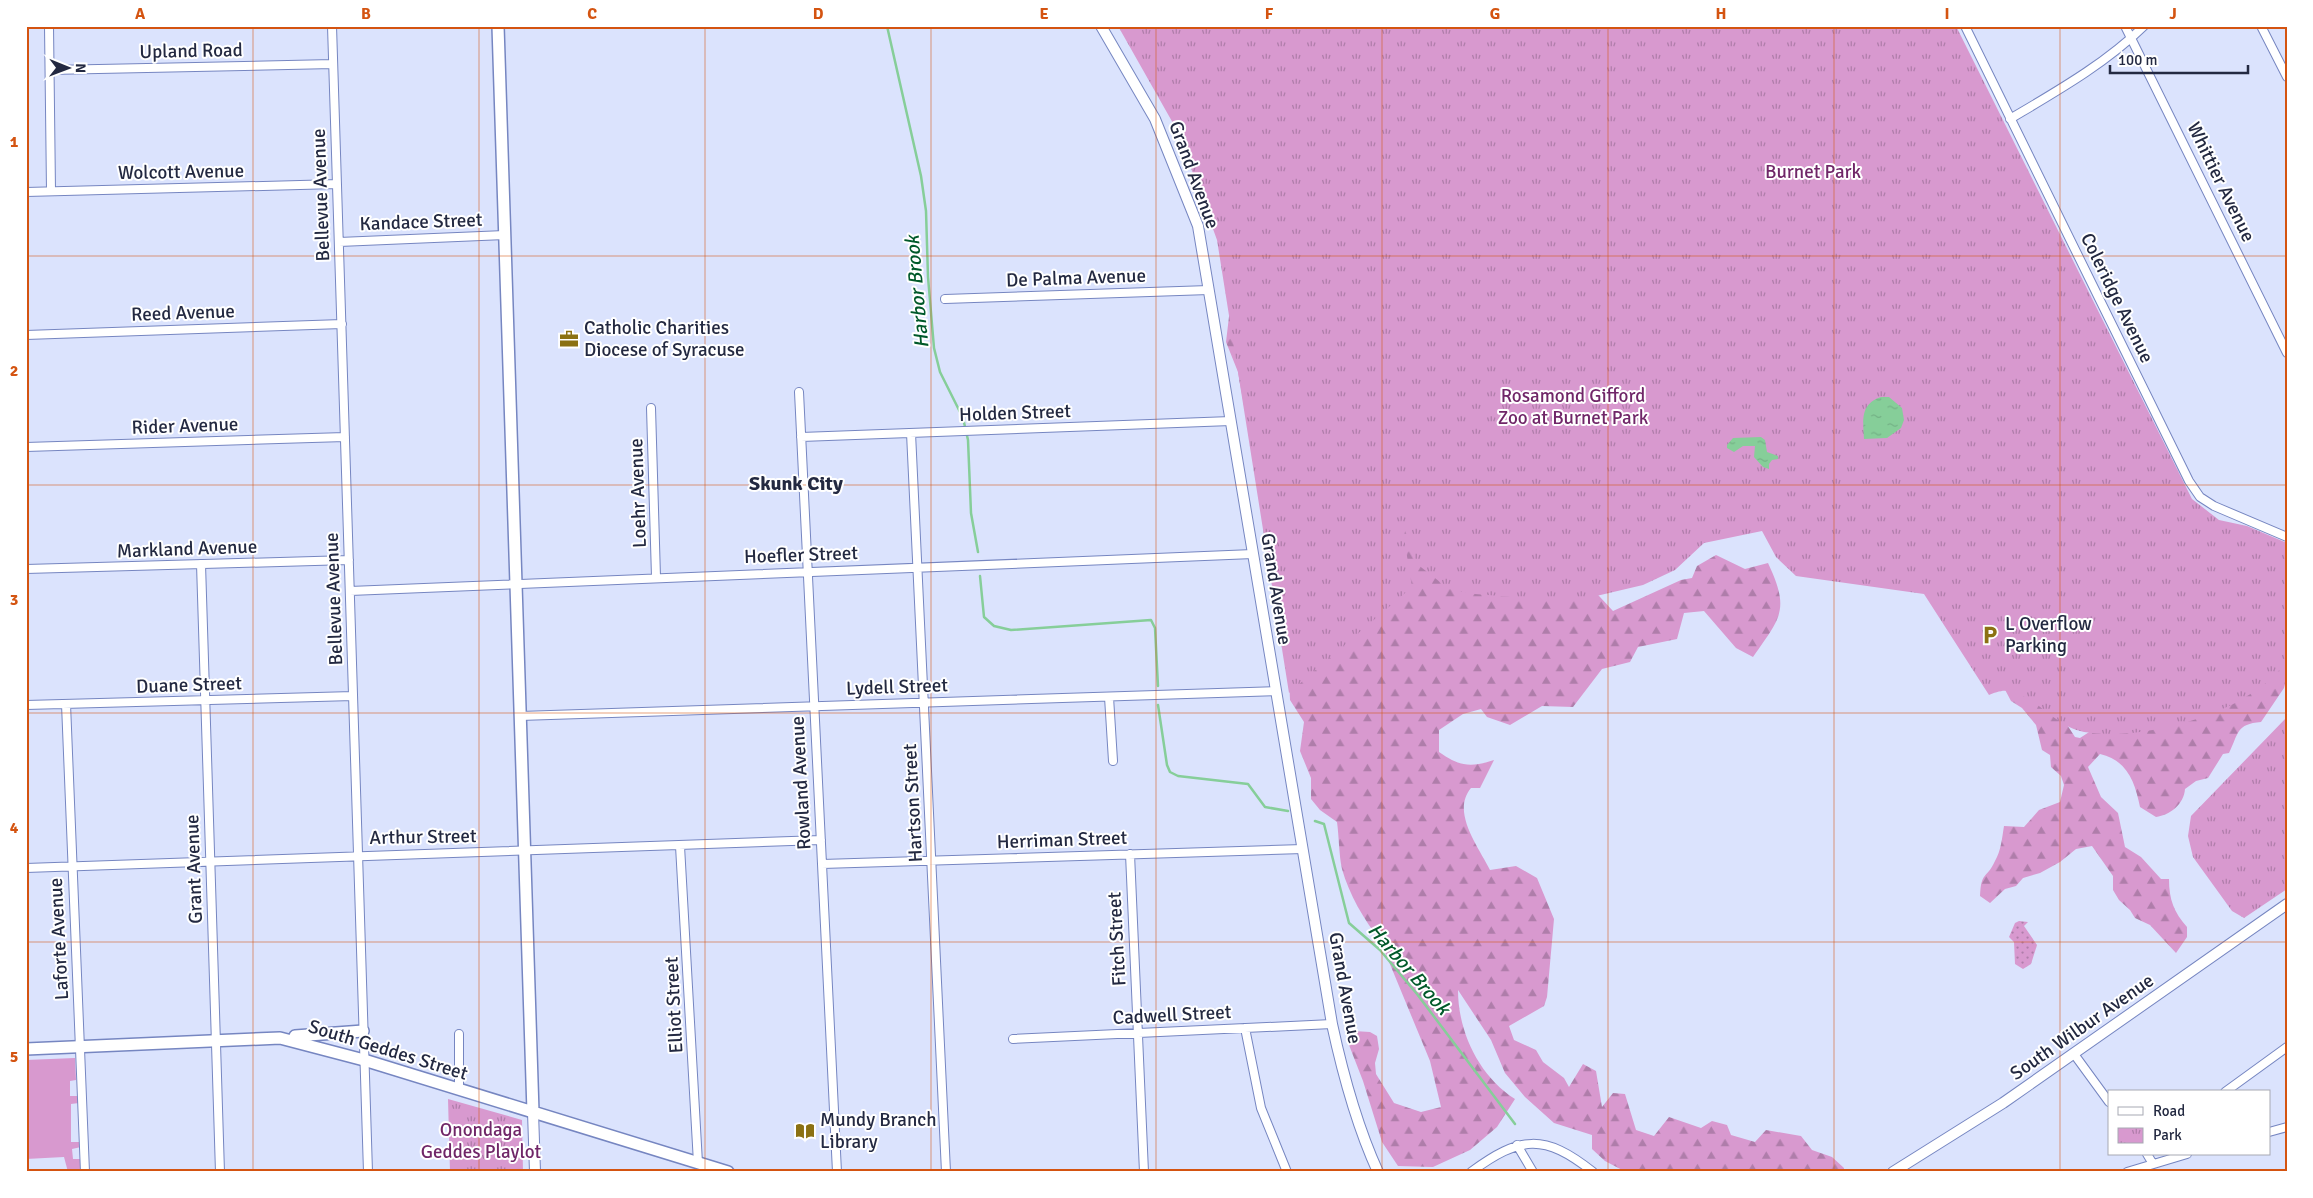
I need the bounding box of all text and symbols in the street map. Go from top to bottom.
text: A [135,4,146,24]
text: B [361,4,371,24]
text: C [587,4,597,24]
text: D [813,4,824,24]
text: E [1039,4,1049,24]
text: F [1265,4,1274,24]
text: G [1490,4,1500,24]
text: H [1716,4,1726,24]
text: I [1944,4,1950,24]
text: J [2169,4,2177,24]
street label: Upland Road [139,38,243,64]
north arrow [42,42,92,92]
scale bar [2110,42,2248,74]
text: 100 m [2118,51,2158,69]
text: N [72,63,89,73]
street label: Grand Avenue [1163,118,1225,232]
street label: Whittier Avenue [2182,118,2260,246]
street label: Bellevue Avenue [307,128,335,262]
text: 1 [10,132,19,152]
street label: Wolcott Avenue [118,159,244,185]
park label: Burnet Park [1765,160,1862,184]
street label: Kandace Street [359,208,483,236]
street label: Coleridge Avenue [2075,229,2159,367]
water label: Harbor Brook [899,233,934,350]
street label: De Palma Avenue [1006,264,1146,292]
street label: Reed Avenue [131,299,235,327]
place label: Catholic Charities Diocese of Syracuse [584,316,745,362]
office icon: Catholic Charities Diocese of Syracuse [558,328,580,350]
text: 2 [10,361,18,381]
park label: Rosamond Gifford Zoo at Burnet Park [1498,384,1649,430]
street label: Holden Street [959,399,1072,427]
street label: Rider Avenue [131,412,239,440]
street label: Loehr Avenue [624,438,652,548]
district label: Skunk City [749,471,843,496]
street label: Grand Avenue [1255,531,1297,647]
street label: Bellevue Avenue [320,532,348,666]
street label: Markland Avenue [116,535,258,563]
street label: Hoefler Street [744,541,859,569]
text: 3 [10,590,18,610]
place label: L Overflow Parking [2005,612,2092,658]
parking icon: L Overflow Parking [1979,624,2001,646]
street label: Duane Street [136,671,243,699]
street label: Lydell Street [846,673,949,701]
street label: Rowland Avenue [786,716,816,850]
street label: Hartson Street [898,743,928,863]
street label: Grant Avenue [180,814,208,924]
text: 4 [10,818,19,838]
street label: Arthur Street [369,824,477,850]
street label: Herriman Street [996,826,1128,854]
street label: Laforte Avenue [44,877,74,1001]
street label: Fitch Street [1103,891,1131,987]
water label: Harbor Brook [1362,918,1457,1021]
street label: Grand Avenue [1323,930,1367,1046]
street label: Elliot Street [659,956,689,1054]
street label: South Wilbur Avenue [2006,968,2158,1086]
street label: Cadwell Street [1112,1000,1232,1030]
street label: South Geddes Street [305,1014,471,1086]
text: 5 [10,1047,18,1067]
legend [2108,1090,2270,1156]
text: Road [2153,1102,2185,1120]
place label: Mundy Branch Library [820,1108,937,1154]
park label: Onondaga Geddes Playlot [421,1118,541,1164]
library icon: Mundy Branch Library [794,1120,816,1142]
text: Park [2153,1126,2182,1144]

